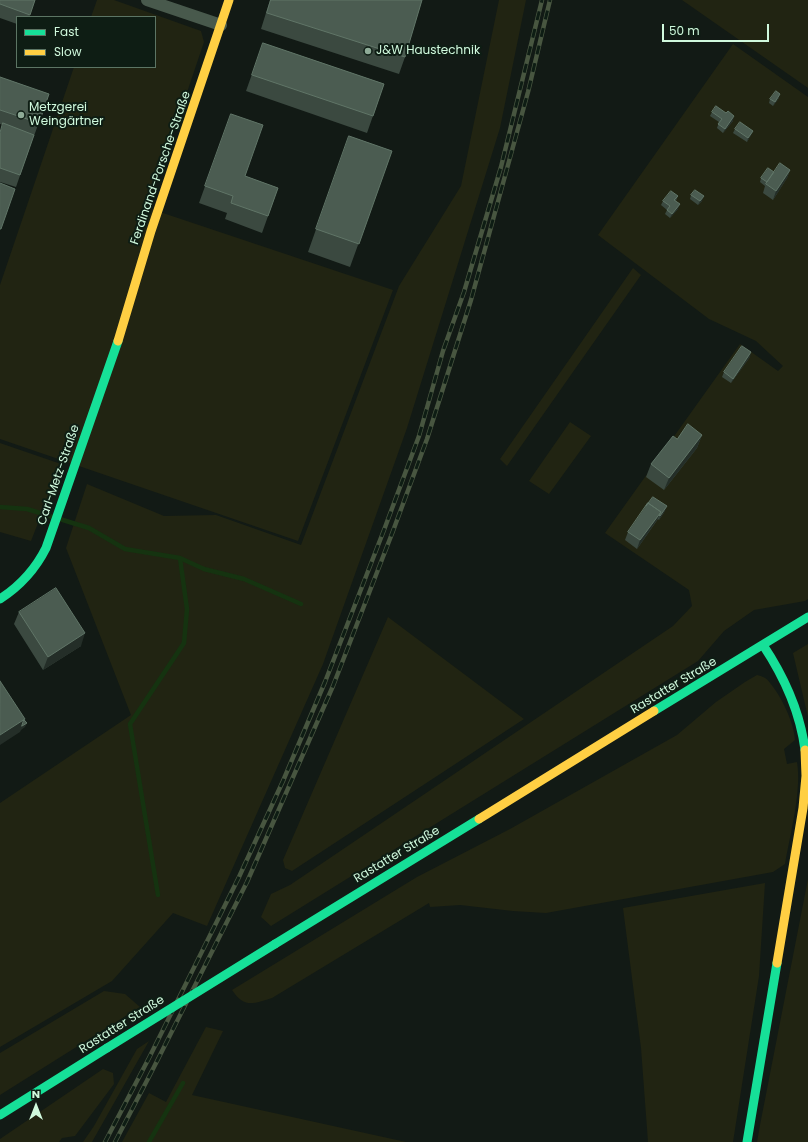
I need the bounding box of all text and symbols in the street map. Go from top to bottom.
legend [16,16,156,68]
scale bar [664,16,771,42]
text: 50 m [669,22,700,39]
text: Fast [54,23,79,40]
text: Slow [54,43,82,60]
place label: J&W Haustechnik [376,44,480,58]
marker: J&W Haustechnik [363,46,373,56]
street label: Ferdinand-Porsche-Straße [128,89,194,247]
place label: Metzgerei Weingärtner [29,101,103,129]
marker: Metzgerei Weingärtner [16,110,26,120]
street label: Carl-Metz-Straße [35,423,83,527]
street label: Rastatter Straße [628,655,720,717]
street label: Rastatter Straße [351,824,443,886]
street label: Rastatter Straße [77,993,167,1057]
north arrow [16,1086,56,1126]
text: N [32,1086,40,1102]

